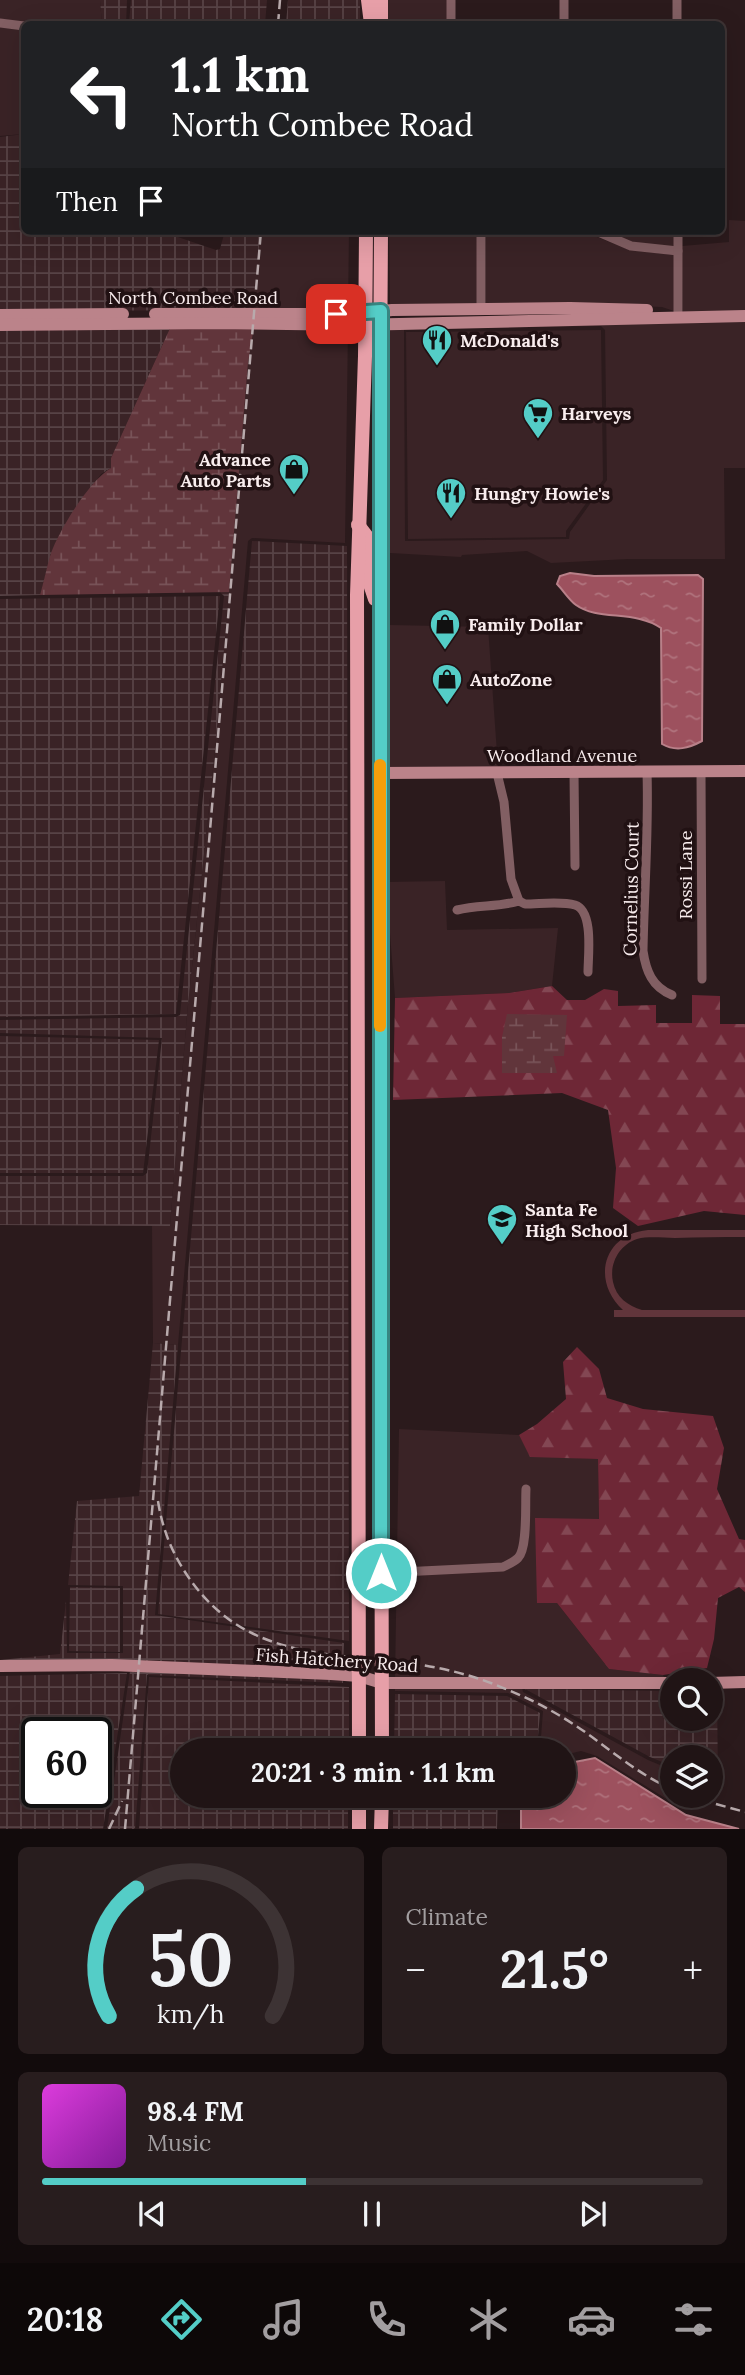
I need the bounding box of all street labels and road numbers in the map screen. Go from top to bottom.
street label: North Combee Road [108,286,278,309]
street label: Woodland Avenue [487,744,638,767]
street label: Cornelius Court [618,822,644,956]
street label: Rossi Lane [674,830,697,919]
street label: Fish Hatchery Road [255,1643,419,1677]

